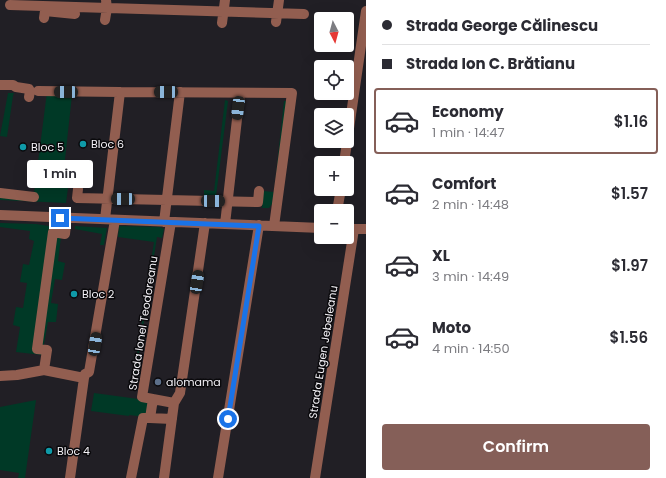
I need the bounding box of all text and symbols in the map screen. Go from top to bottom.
north arrow [314,12,354,52]
map controls [314,12,354,244]
text: Strada George Călinescu [406,15,598,36]
text: Strada Ion C. Brătianu [406,53,575,74]
button: locate [314,60,354,100]
car [54,86,78,98]
car [154,86,178,98]
car [231,95,245,121]
text: Economy [432,101,504,122]
icon: car [384,103,420,139]
button: layers [314,108,354,148]
text: $1.16 [614,111,648,132]
text: 1 min · 14:47 [432,123,505,142]
place label: Bloc 6 [91,136,124,152]
place label: Bloc 5 [31,139,64,155]
marker: Bloc 6 [78,139,88,149]
marker: Bloc 5 [18,142,28,152]
button: + [314,156,354,196]
callout: 1 min [27,160,93,188]
text: 1 min [43,164,77,183]
text: Comfort [432,173,496,194]
icon: car [384,175,420,211]
text: $1.57 [611,183,648,204]
car [111,193,135,205]
car [201,195,225,207]
text: 2 min · 14:48 [432,195,509,214]
button: − [314,204,354,244]
route end [51,209,69,227]
text: XL [432,245,450,266]
icon: car [384,247,420,283]
street label: Strada Ionel Teodoreanu [124,255,162,391]
text: $1.97 [611,255,648,276]
text: 3 min · 14:49 [432,267,509,286]
car [189,269,205,295]
street label: Strada Eugen Jebeleanu [305,284,341,420]
place label: Bloc 2 [82,286,114,302]
marker: Bloc 2 [69,289,79,299]
text: Moto [432,317,471,338]
icon: car [384,319,420,355]
text: $1.56 [610,327,648,348]
car [87,331,103,357]
text: 4 min · 14:50 [432,339,510,358]
place label: alomama [166,374,221,390]
marker: alomama [153,377,163,387]
route start [219,410,237,428]
button: Confirm [382,424,650,470]
place label: Bloc 4 [57,443,90,459]
marker: Bloc 4 [44,446,54,456]

